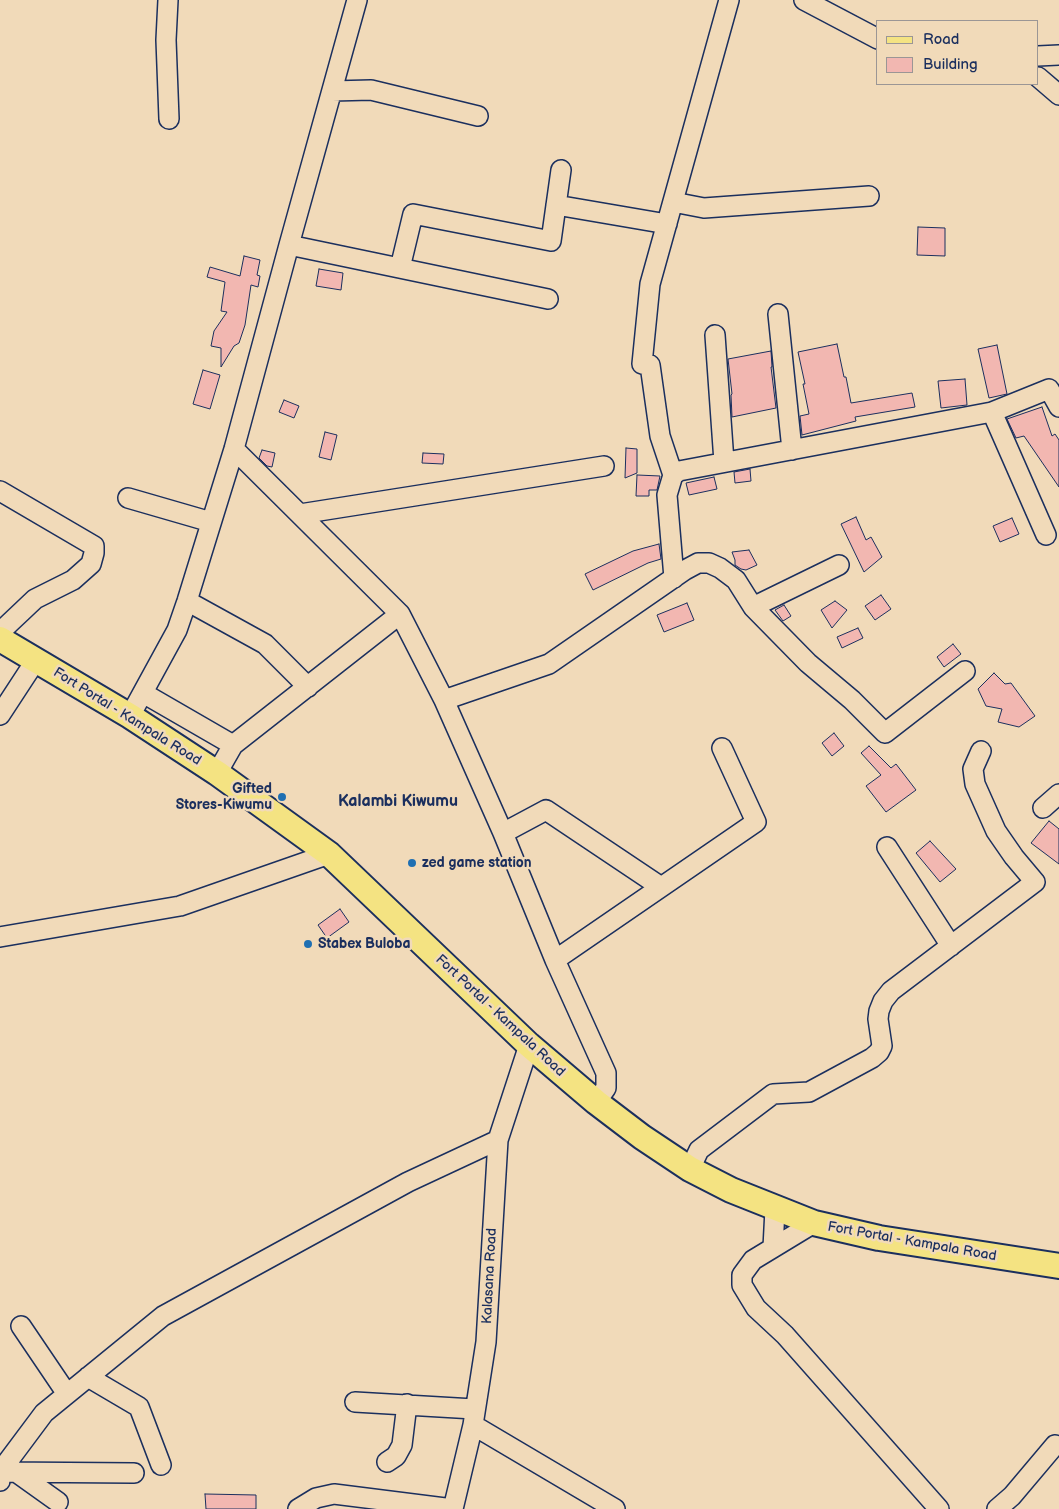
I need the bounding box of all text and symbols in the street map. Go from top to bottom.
legend [876,20,1039,85]
text: Road [923,30,959,49]
text: Building [923,55,978,74]
street label: Fort Portal - Kampala Road [50,665,204,769]
place label: Gifted Stores-Kiwumu [176,781,272,814]
marker: Gifted Stores-Kiwumu [276,791,288,803]
district label: Kalambi Kiwumu [338,792,458,812]
place label: zed game station [422,855,532,871]
marker: zed game station [406,857,418,869]
place label: Stabex Buloba [318,936,411,952]
marker: Stabex Buloba [302,938,314,950]
street label: Fort Portal - Kampala Road [432,951,568,1081]
street label: Fort Portal - Kampala Road [826,1219,998,1265]
street label: Kalasana Road [479,1228,501,1324]

